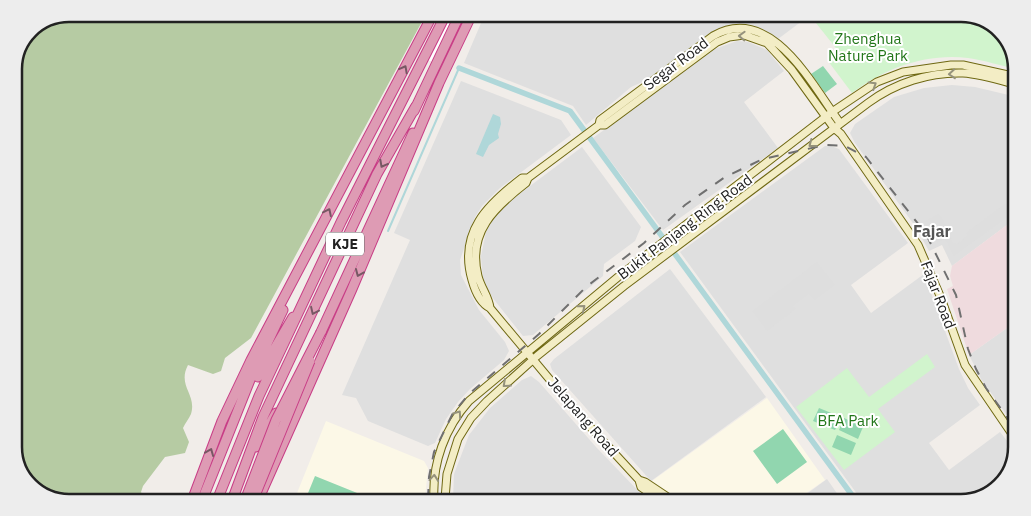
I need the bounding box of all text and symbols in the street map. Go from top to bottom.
park label: Zhenghua Nature Park [828,29,908,65]
one-way arrow [738,31,746,41]
street label: Segar Road [639,33,712,94]
one-way arrow [398,65,408,74]
one-way arrow [948,68,956,79]
one-way arrow [868,82,877,92]
one-way arrow [809,139,818,147]
one-way arrow [379,158,389,167]
street label: Bukit Panjang Ring Road [614,170,756,283]
one-way arrow [322,208,333,217]
district label: Fajar [913,221,952,241]
road number: KJE [326,232,364,255]
street label: Fajar Road [917,258,960,331]
one-way arrow [354,268,365,277]
one-way arrow [577,304,586,313]
one-way arrow [309,306,320,315]
street label: Jelapang Road [544,373,623,460]
one-way arrow [502,378,511,387]
one-way arrow [452,410,462,419]
park label: BFA Park [817,411,879,430]
one-way arrow [204,448,214,457]
one-way arrow [429,474,440,482]

